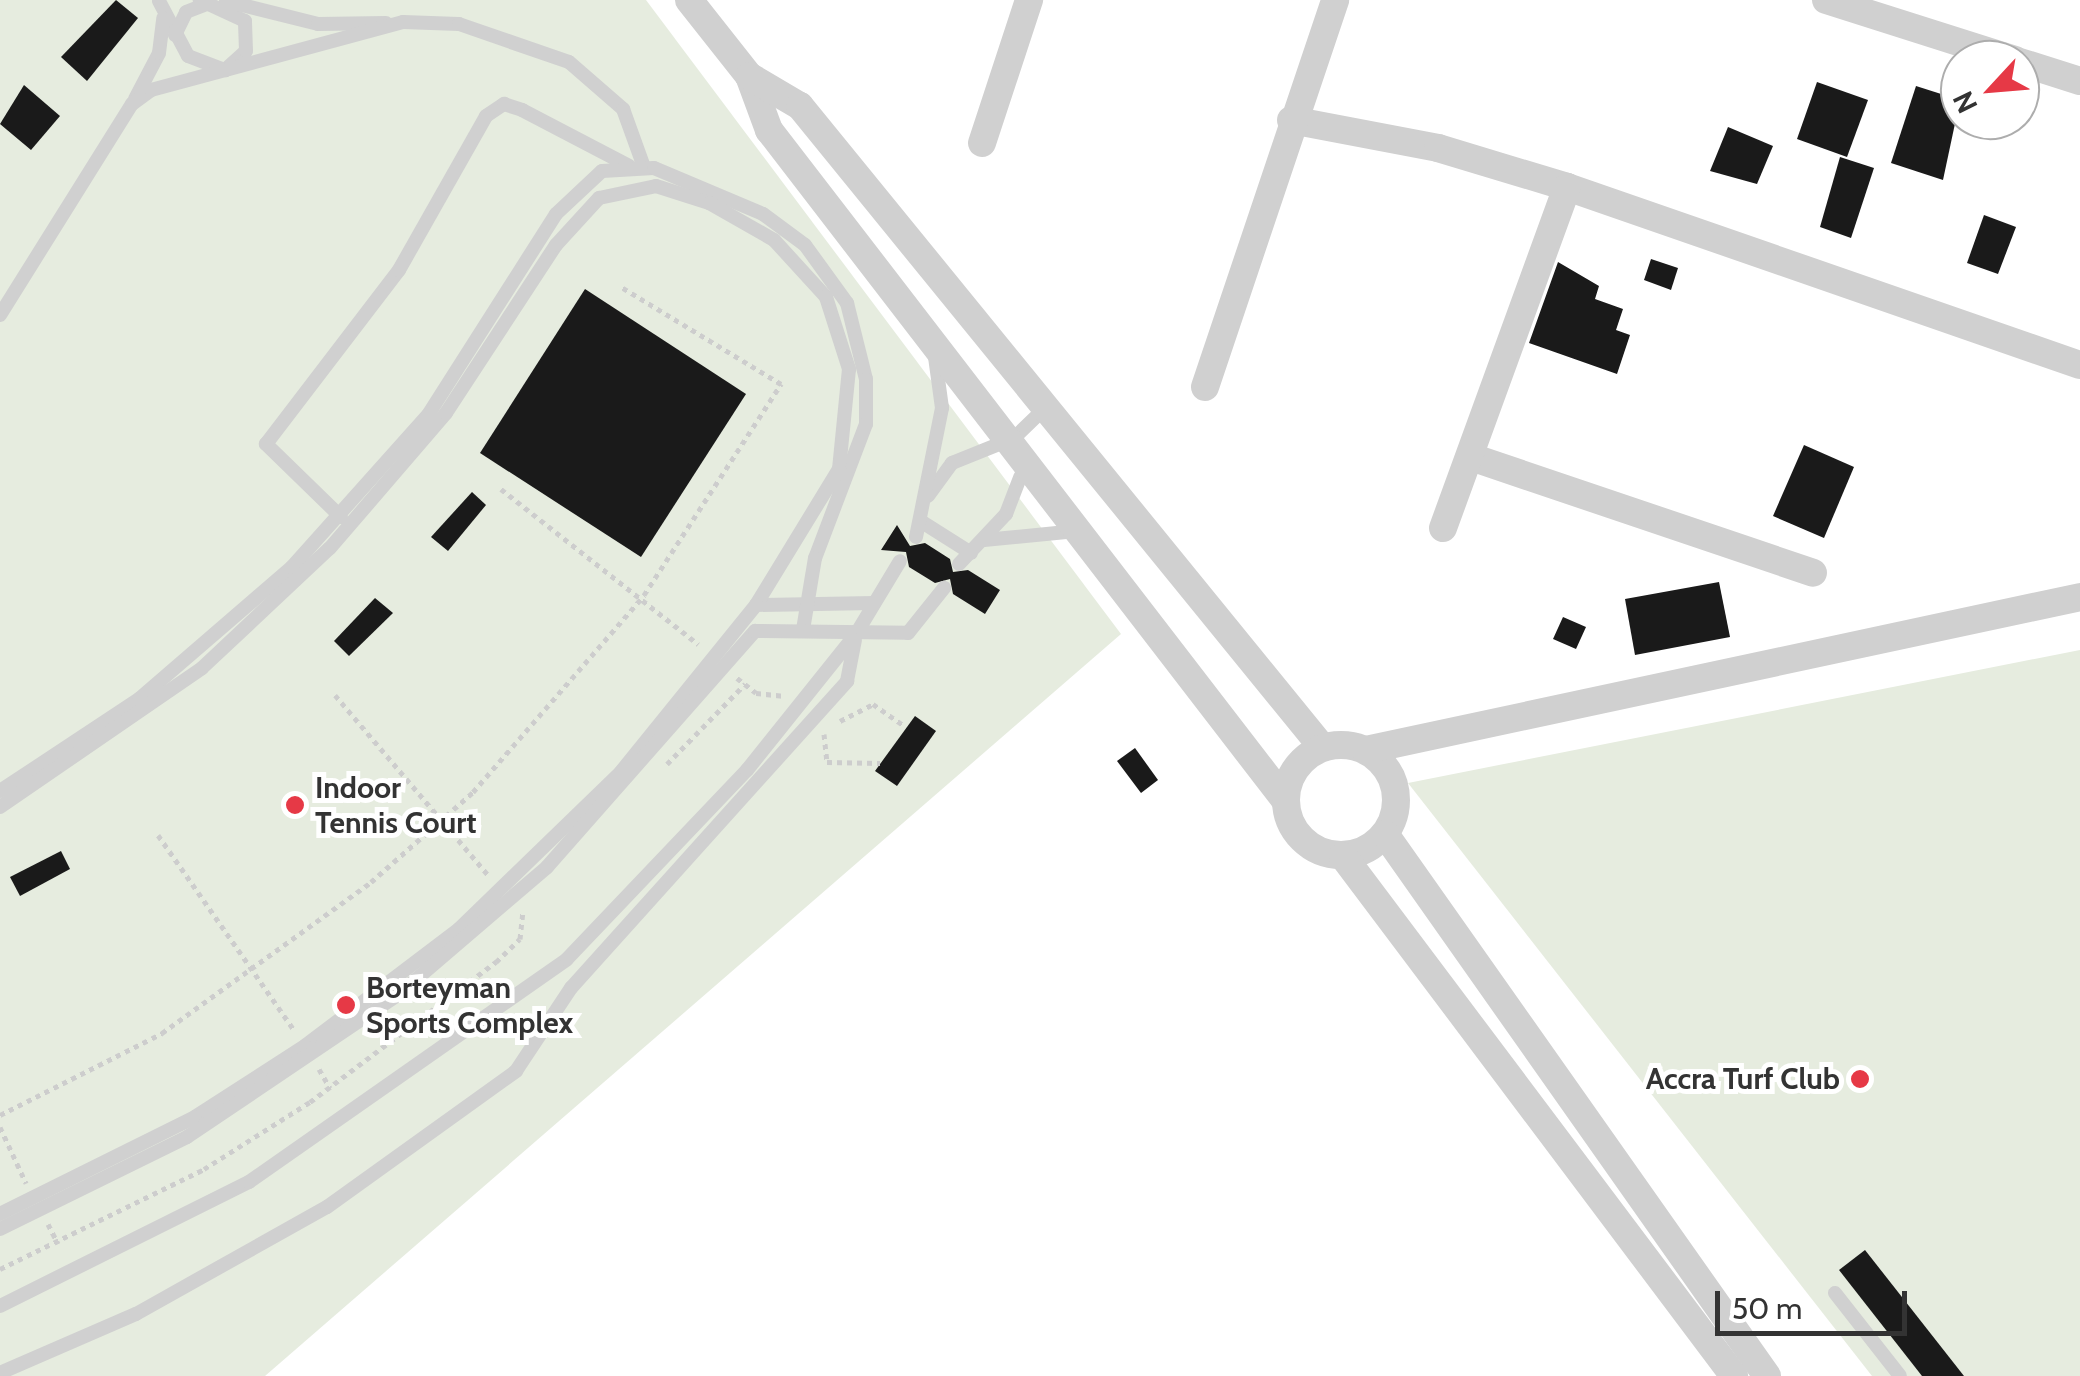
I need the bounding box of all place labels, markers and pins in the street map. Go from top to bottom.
place label: Indoor Tennis Court [315,770,476,840]
marker: Indoor Tennis Court [284,794,306,816]
place label: Borteyman Sports Complex [366,970,573,1040]
marker: Borteyman Sports Complex [335,994,357,1016]
place label: Accra Turf Club [1646,1061,1840,1097]
marker: Accra Turf Club [1849,1068,1871,1090]

